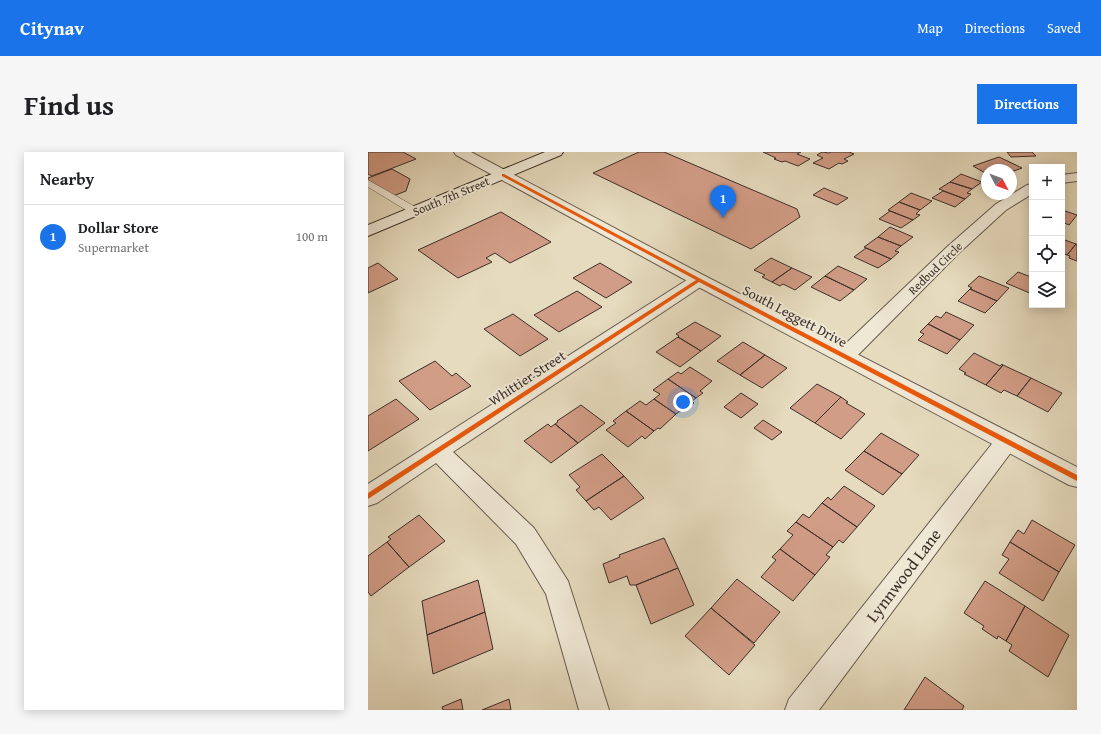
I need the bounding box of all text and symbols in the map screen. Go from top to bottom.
text: Citynav [20,14,84,42]
text: Map [917,18,943,38]
text: Directions [965,18,1025,38]
text: Saved [1047,18,1081,38]
text: Find us [24,84,114,125]
button: Directions [977,84,1077,124]
north arrow [981,164,1017,200]
map controls [1029,164,1065,308]
button: + [1029,164,1065,200]
text: Nearby [40,166,94,191]
street label: South 7th Street [410,172,493,220]
pin: 1 [710,185,736,218]
button: − [1029,200,1065,236]
text: Dollar Store [78,217,159,238]
text: 1 [50,227,56,246]
text: 100 m [296,227,328,246]
button: locate [1029,236,1065,272]
street label: Redbud Circle [904,237,966,298]
text: Supermarket [78,238,149,257]
button: layers [1029,272,1065,308]
street label: South Leggett Drive [739,280,851,352]
street label: Whittier Street [485,346,570,410]
your location [673,392,693,412]
street label: Lynnwood Lane [859,523,947,627]

